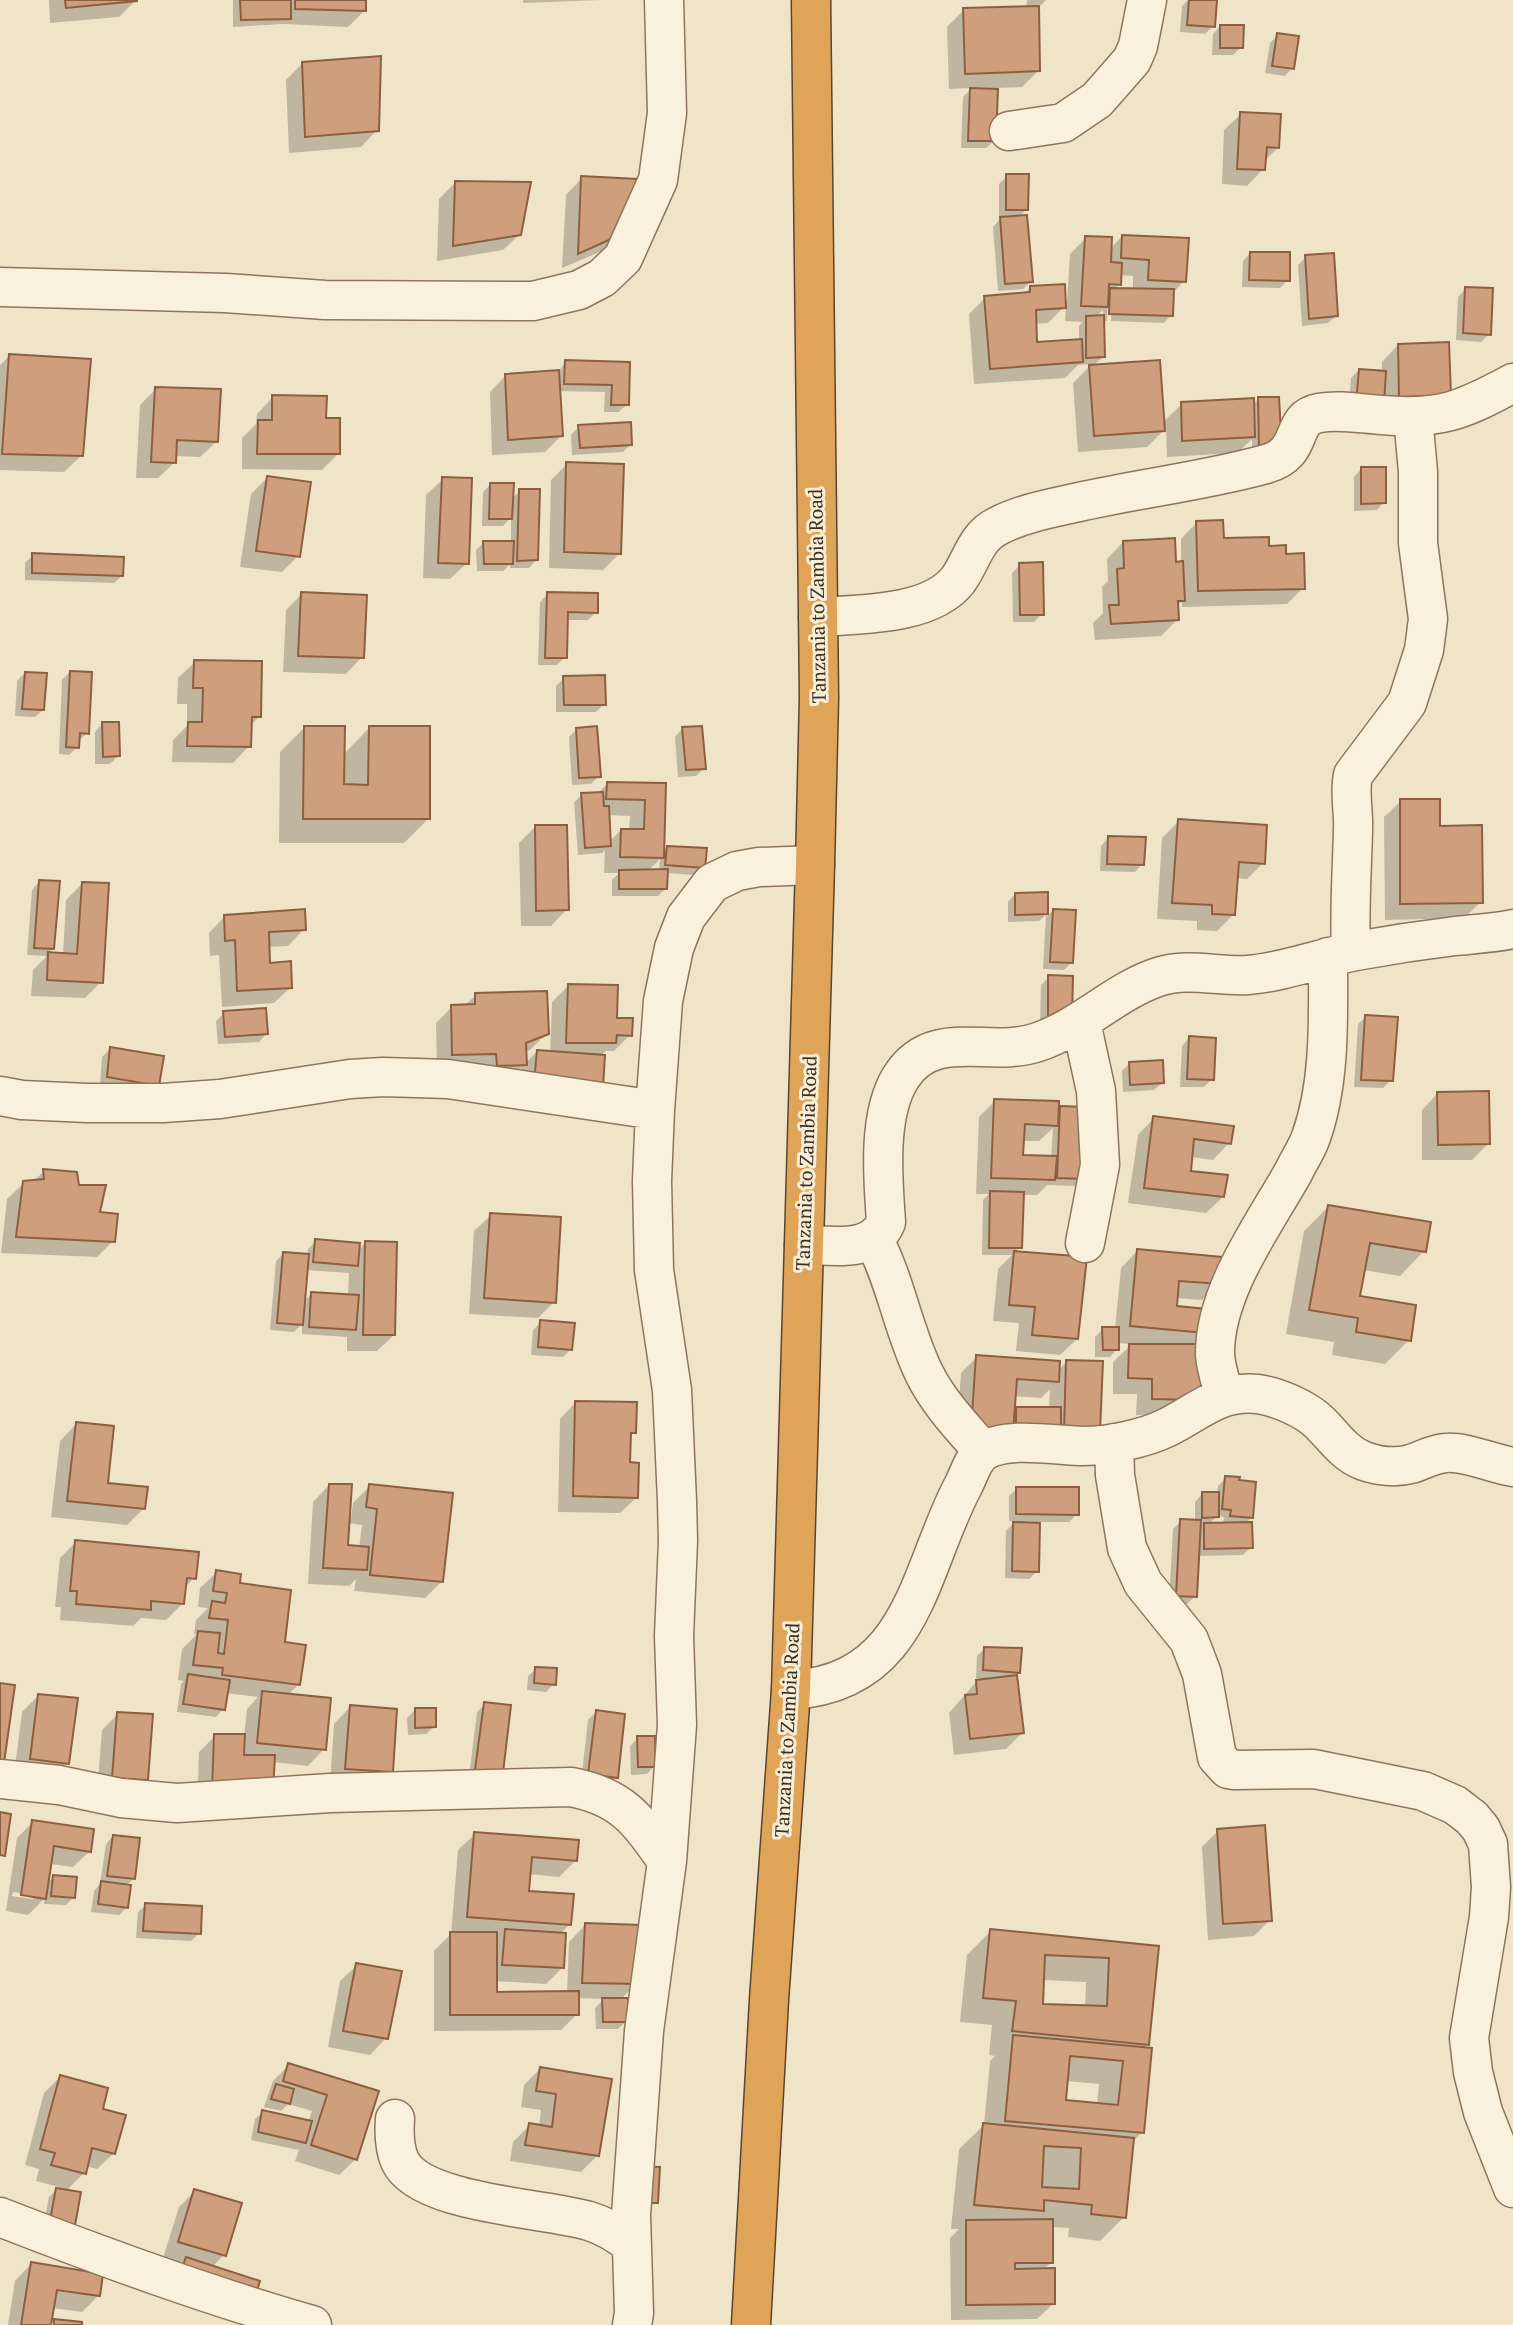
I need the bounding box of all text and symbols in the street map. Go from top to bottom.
street label: Tanzania to Zambia Road [802,488,831,704]
street label: Tanzania to Zambia Road [789,1055,822,1271]
street label: Tanzania to Zambia Road [768,1622,805,1838]

